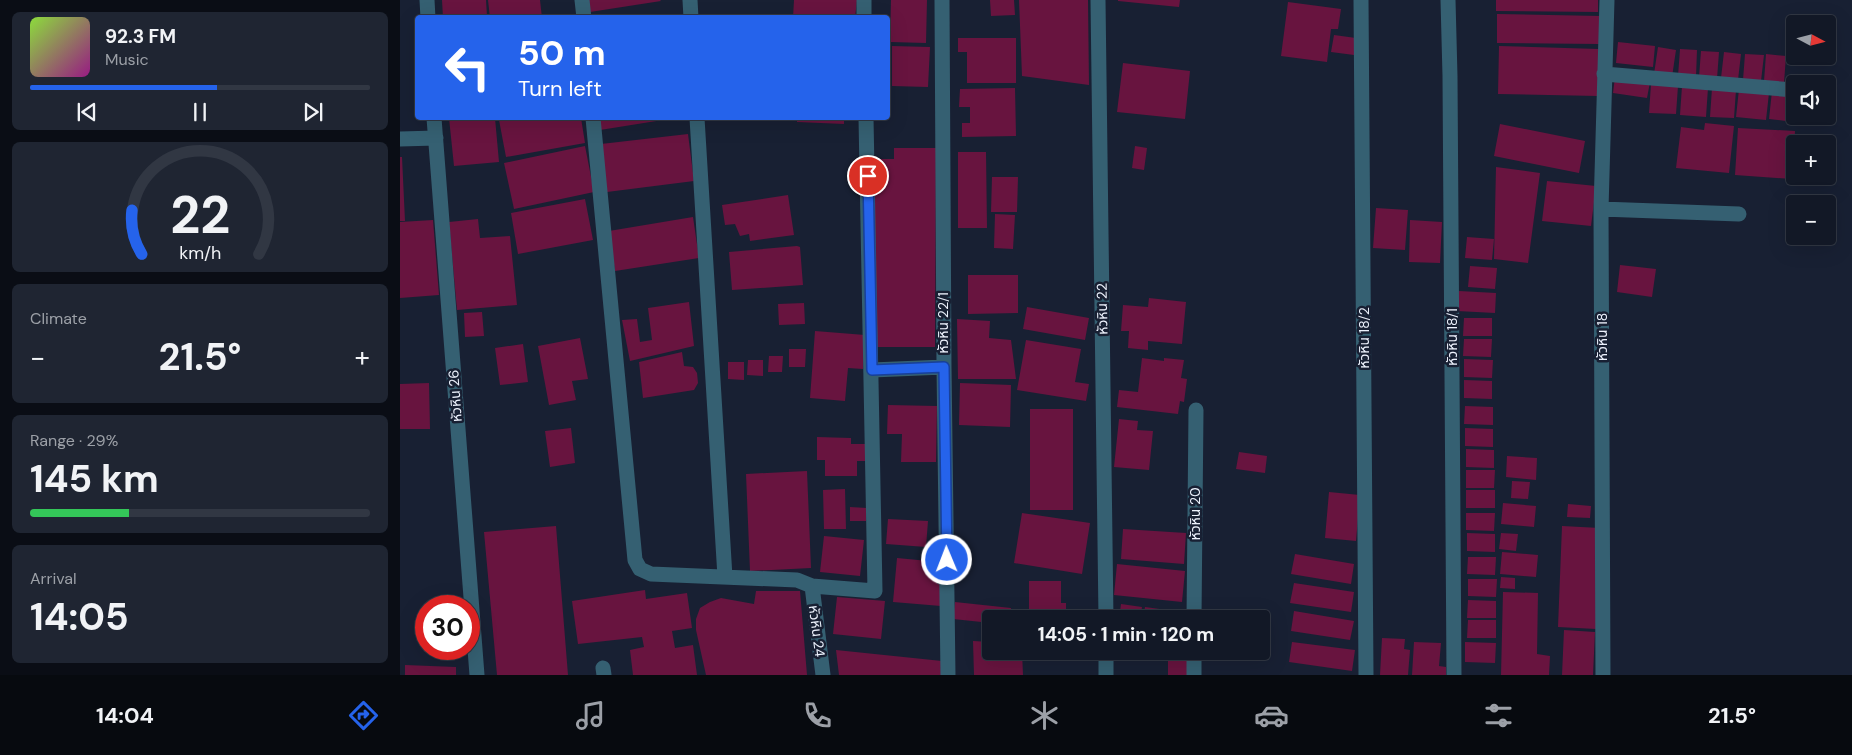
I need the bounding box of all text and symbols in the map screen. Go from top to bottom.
north arrow [1786,15,1836,65]
map controls [1786,15,1836,245]
text: 92.3 FM [105,24,176,49]
text: 50 m [518,30,606,76]
icon: left [435,35,500,100]
text: Music [105,49,149,70]
text: Turn left [518,74,602,103]
button: sound [1786,75,1836,125]
icon: previous [73,98,101,126]
icon: pause [186,98,214,126]
icon: next [299,98,327,126]
button: + [1786,135,1836,185]
pin [847,155,889,197]
icon: arrive [854,162,882,190]
text: 22 [170,181,230,249]
button: − [1786,195,1836,245]
text: km/h [179,241,221,265]
street label: หัวหิน 22 [1093,283,1111,335]
street label: หัวหิน 22/1 [934,292,952,354]
street label: หัวหิน 18/2 [1355,307,1373,369]
text: Climate [30,308,87,329]
street label: หัวหิน 18/1 [1443,308,1461,366]
street label: หัวหิน 18 [1593,313,1611,361]
text: 21.5° [159,332,241,382]
text: − [30,339,45,376]
text: + [355,339,370,376]
street label: หัวหิน 26 [444,369,466,423]
text: Range · 29% [30,430,118,451]
text: 145 km [30,454,159,504]
street label: หัวหิน 20 [1186,487,1204,541]
position arrow [920,533,972,585]
text: Arrival [30,568,77,589]
text: 14:05 [30,592,129,642]
speed limit sign: 30 [415,595,480,660]
street label: หัวหิน 24 [805,604,829,658]
text: 14:05 · 1 min · 120 m [1038,622,1214,647]
icon: directions [346,698,381,733]
icon: music [573,698,608,733]
icon: phone [800,698,835,733]
icon: climate [1027,698,1062,733]
icon: car [1254,698,1289,733]
icon: filters [1481,698,1516,733]
text: 14:04 [96,701,154,730]
text: 21.5° [1708,701,1756,730]

